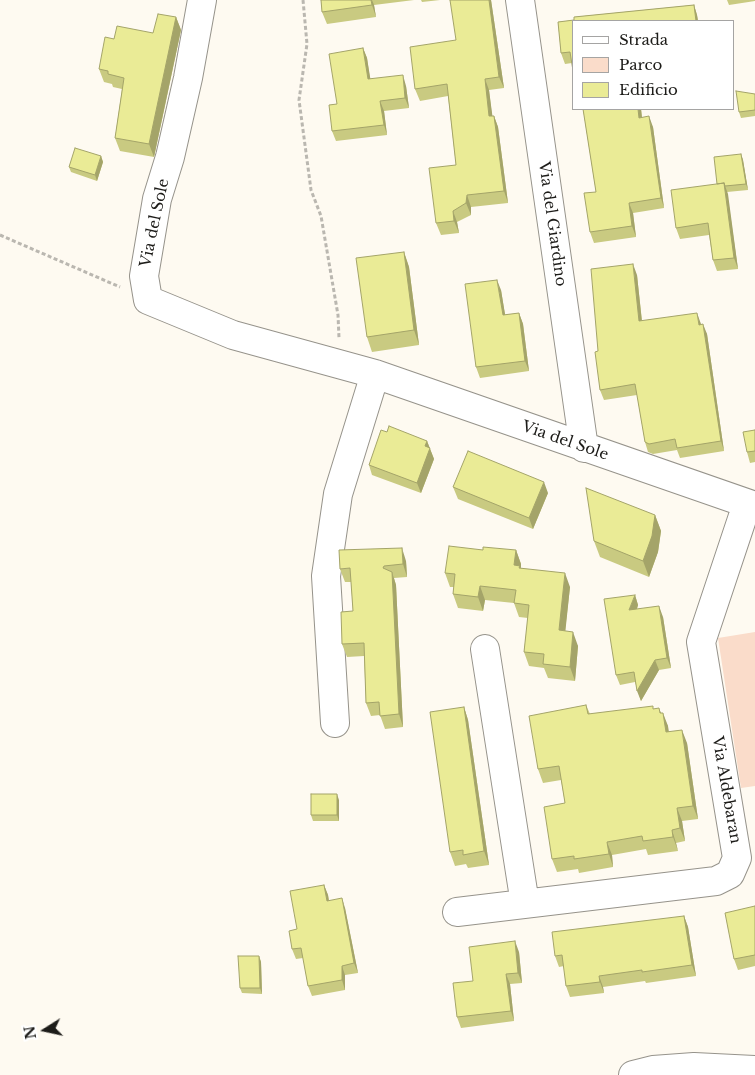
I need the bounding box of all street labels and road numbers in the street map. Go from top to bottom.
street label: Via del Giardino [534,160,570,288]
street label: Via del Sole [137,177,173,269]
street label: Via del Sole [519,418,611,464]
street label: Via Aldebaran [708,735,744,845]

